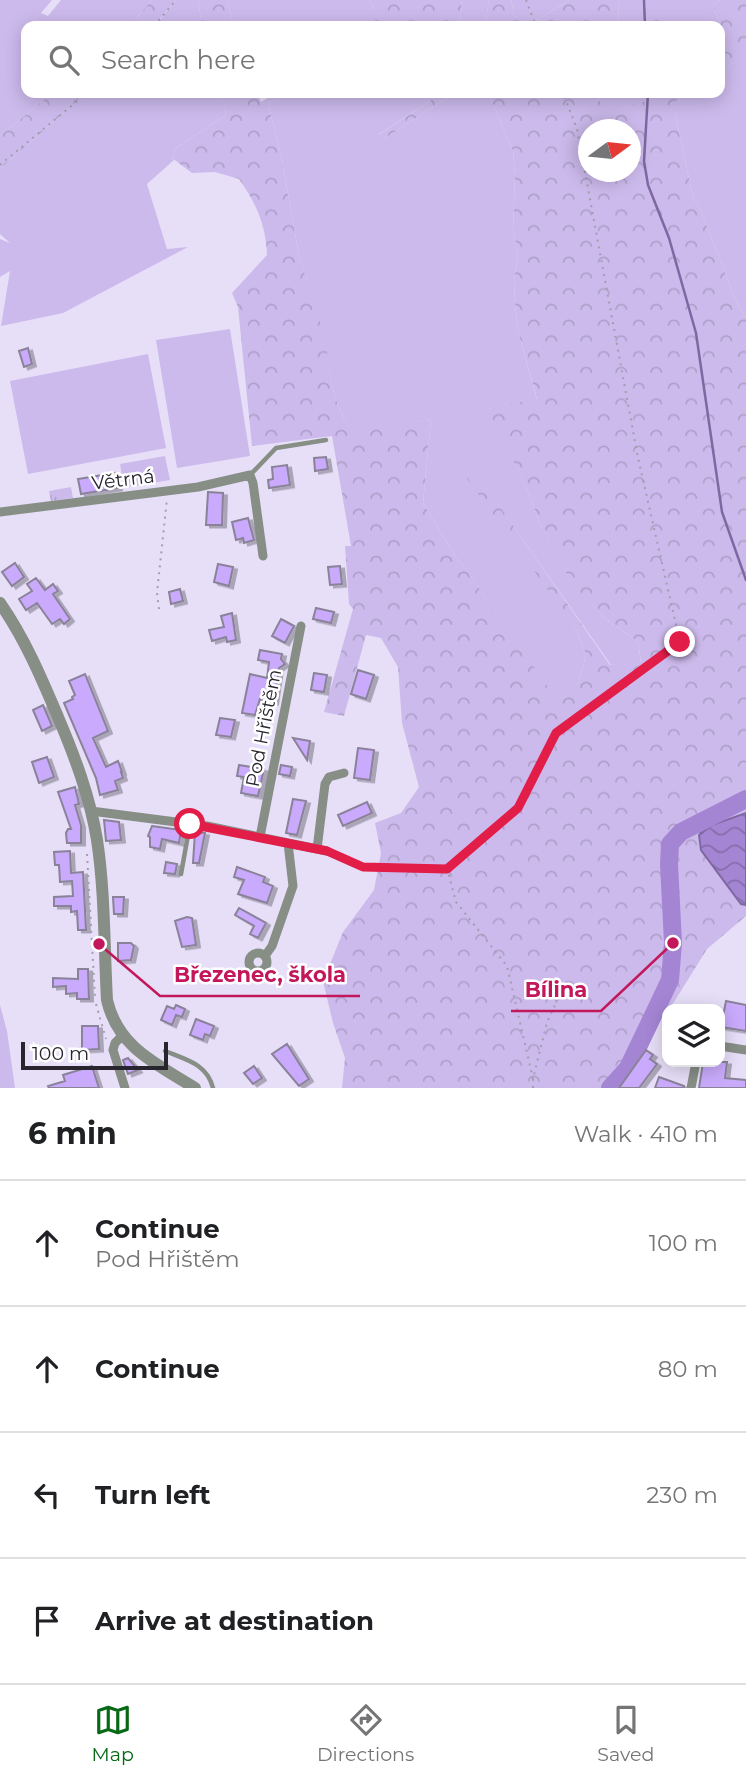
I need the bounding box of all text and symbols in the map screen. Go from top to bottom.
search box [21,21,725,98]
icon: search [45,41,83,79]
text: Search here [101,44,256,76]
north arrow [578,119,641,182]
street label: Větrná [90,464,156,495]
route end [664,626,695,657]
street label: Pod Hřištěm [241,667,286,789]
route start [174,808,205,839]
callout: Březenec, škola [160,954,360,996]
text: Březenec, škola [174,962,346,987]
callout: Bílina [511,969,601,1011]
text: Bílina [525,977,587,1002]
map controls [662,1004,725,1067]
button: layers [662,1004,725,1067]
scale bar [21,1039,168,1071]
text: 100 m [32,1042,89,1065]
text: 6 min [28,1115,117,1152]
text: Walk · 410 m [574,1120,718,1148]
text: Continue [95,1213,220,1245]
icon: ahead [28,1224,66,1262]
text: 100 m [649,1229,718,1257]
text: Pod Hřištěm [95,1245,240,1273]
icon: ahead [28,1350,66,1388]
text: Continue [95,1353,220,1385]
text: 80 m [658,1355,718,1383]
icon: left [28,1476,66,1514]
text: Turn left [95,1479,211,1511]
text: 230 m [646,1481,718,1509]
icon: arrive [28,1602,66,1640]
text: Arrive at destination [95,1605,374,1637]
tab: Map [92,1701,134,1766]
tab: Directions [317,1701,414,1766]
tab: Saved [597,1701,654,1766]

